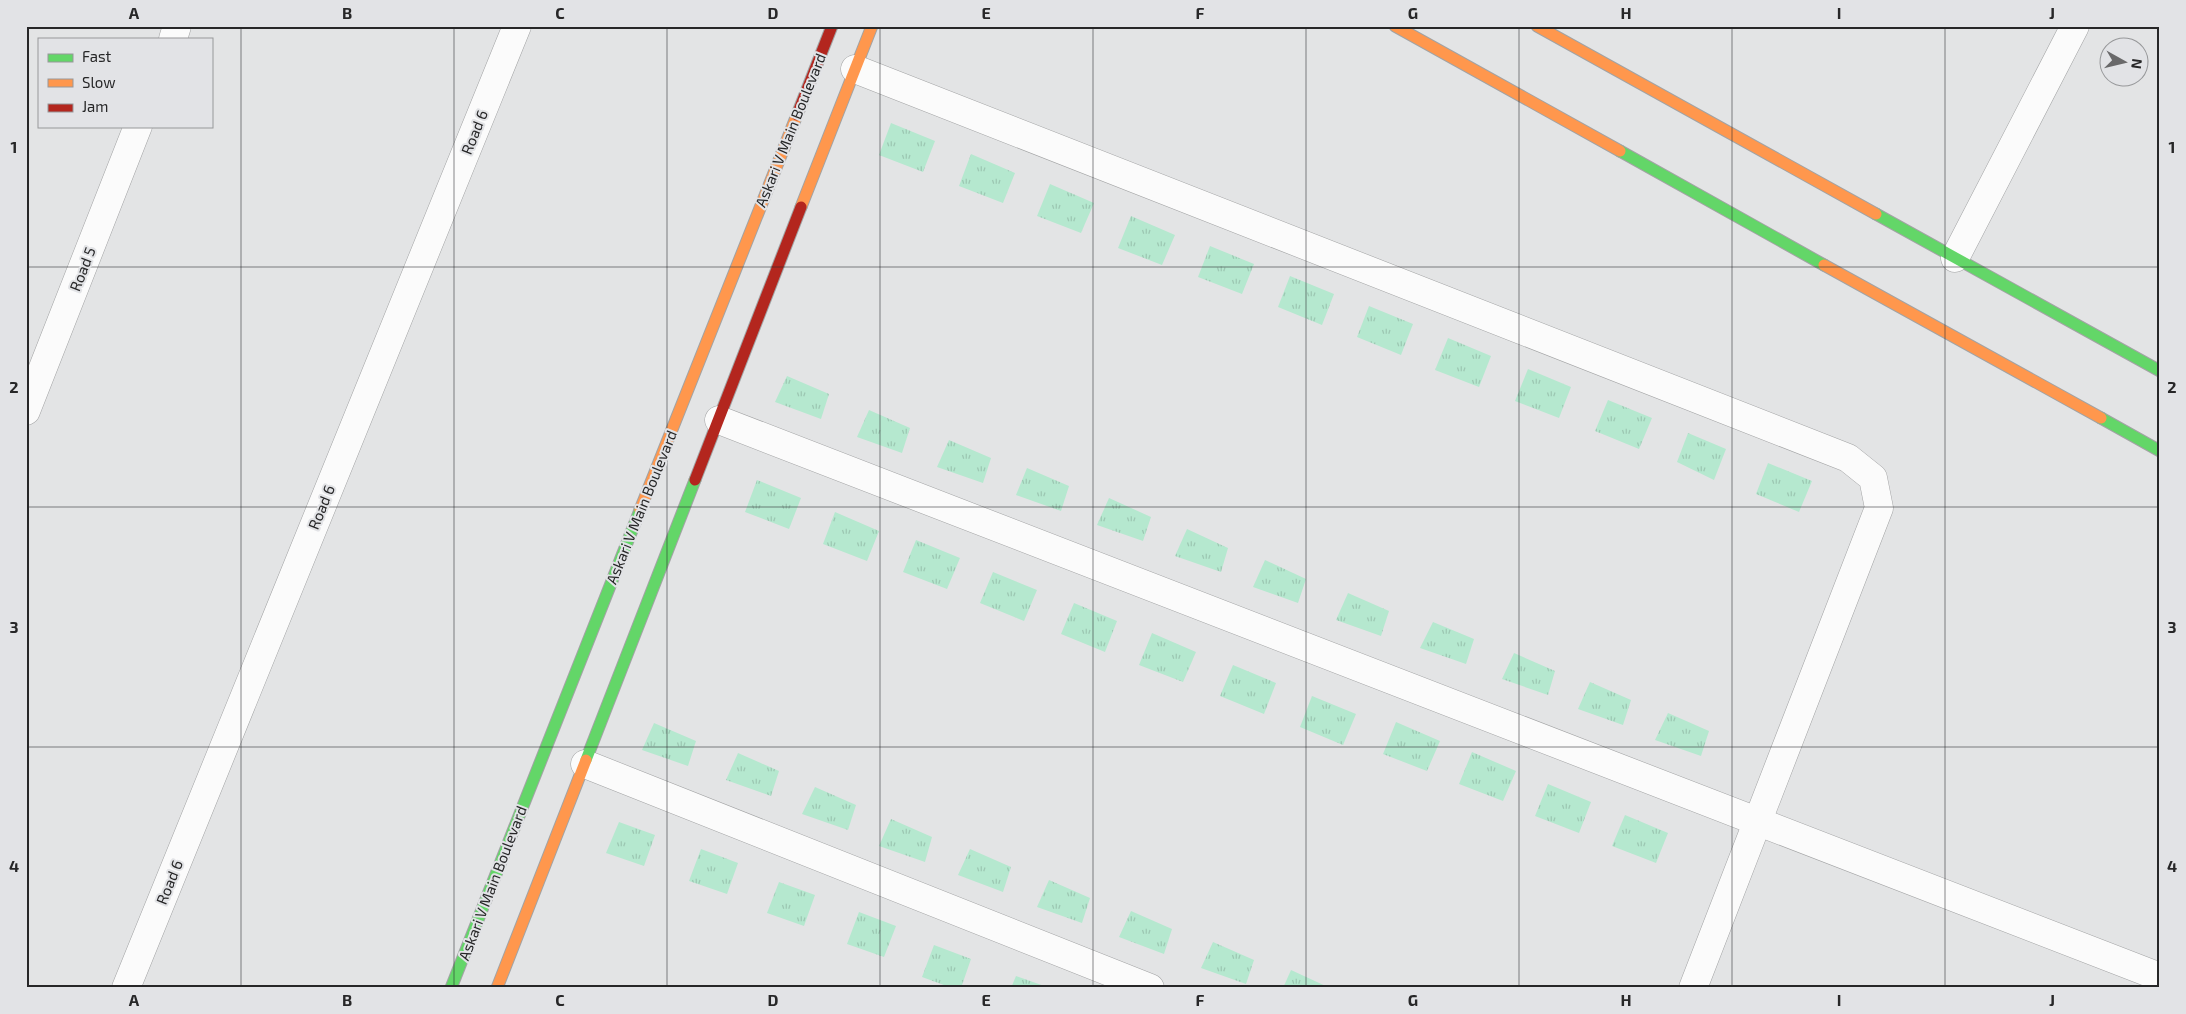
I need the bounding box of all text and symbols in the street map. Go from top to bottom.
text: A [129,3,140,22]
text: B [342,3,352,22]
text: C [555,3,565,22]
text: D [768,3,779,22]
text: E [981,3,991,22]
text: F [1196,3,1205,22]
text: G [1408,3,1418,22]
text: H [1620,3,1632,22]
text: I [1837,3,1841,22]
text: J [2049,3,2055,22]
legend [38,38,212,128]
north arrow [2098,38,2148,88]
text: Fast [82,47,112,65]
street label: Askari V Main Boulevard [751,50,829,210]
text: N [2128,58,2146,70]
text: Slow [82,73,116,91]
text: Jam [82,97,108,115]
street label: Road 6 [457,107,491,157]
text: 1 [11,137,17,156]
text: 1 [2169,137,2175,156]
street label: Road 5 [65,244,99,294]
text: 2 [9,377,19,396]
text: 2 [2167,377,2177,396]
street label: Askari V Main Boulevard [602,427,680,587]
street label: Road 6 [304,482,338,532]
text: 3 [9,617,19,636]
text: 3 [2167,617,2177,636]
street label: Askari V Main Boulevard [454,803,530,963]
text: 4 [9,856,19,875]
text: 4 [2167,856,2177,875]
street label: Road 6 [152,857,186,907]
text: A [129,990,140,1009]
text: B [342,990,352,1009]
text: C [555,990,565,1009]
text: D [768,990,779,1009]
text: E [981,990,991,1009]
text: F [1196,990,1205,1009]
text: G [1408,990,1418,1009]
text: H [1620,990,1632,1009]
text: I [1837,990,1841,1009]
text: J [2049,990,2055,1009]

